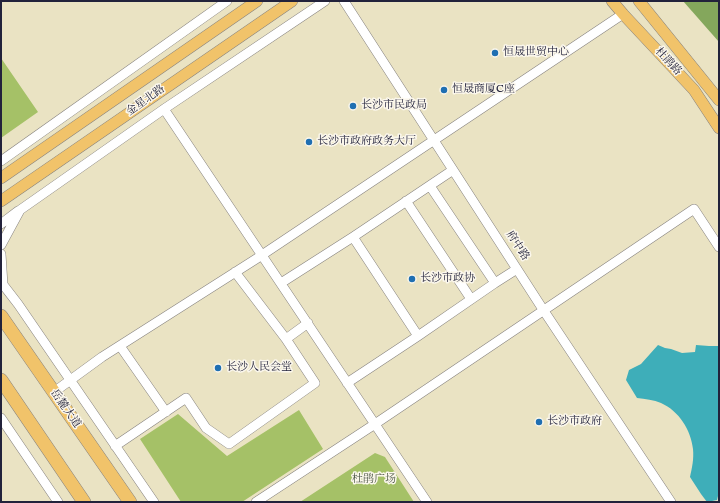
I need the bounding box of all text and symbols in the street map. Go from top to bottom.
street label: 杜鹃路 [652,45,684,79]
place label: 恒晟世贸中心 [503,46,569,60]
marker: 恒晟世贸中心 [490,48,500,58]
street label: 金星北路 [124,83,168,119]
place label: 恒晟商厦C座 [452,83,515,97]
marker: 恒晟商厦C座 [439,85,449,95]
place label: 长沙市民政局 [361,99,427,113]
marker: 长沙市民政局 [348,101,358,111]
place label: 长沙市政府政务大厅 [317,135,416,149]
marker: 长沙市政府政务大厅 [304,137,314,147]
street label: 府中路 [502,229,532,263]
place label: 长沙市政协 [420,272,475,286]
marker: 长沙市政协 [407,274,417,284]
place label: 长沙人民会堂 [226,361,292,375]
marker: 长沙人民会堂 [213,363,223,373]
street label: 岳麓大道 [47,387,83,431]
place label: 长沙市政府 [547,415,602,429]
marker: 长沙市政府 [534,417,544,427]
park label: 杜鹃广场 [352,473,396,487]

